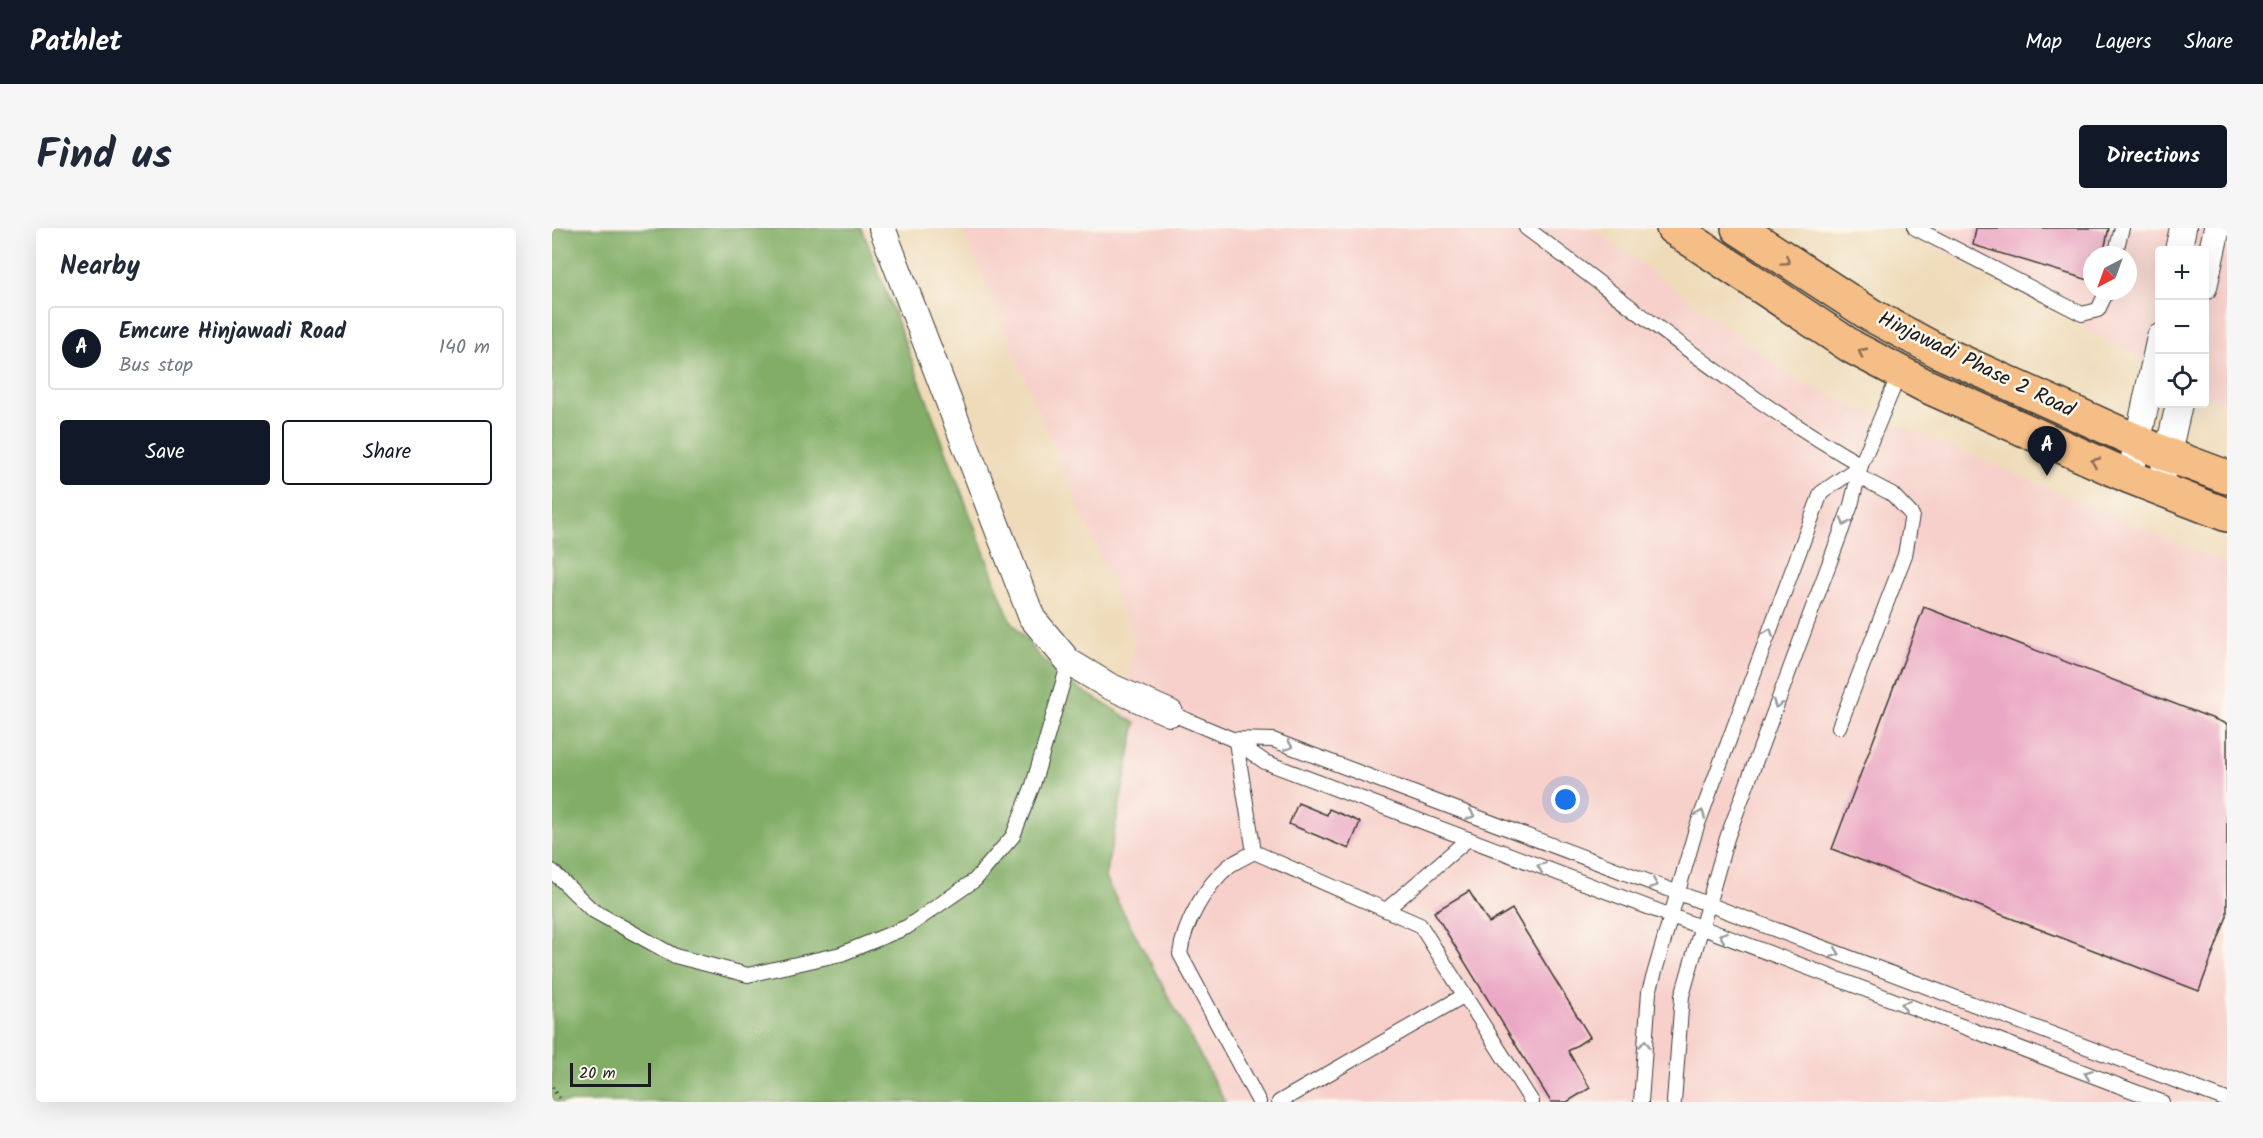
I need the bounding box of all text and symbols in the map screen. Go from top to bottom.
text: Pathlet [30,20,122,65]
text: Map [2025,26,2062,59]
text: Layers [2095,26,2151,59]
text: Share [2184,26,2233,59]
text: Find us [36,123,172,190]
button: Directions [2079,125,2227,188]
text: Nearby [60,246,140,288]
north arrow [2083,246,2137,300]
map controls [2155,246,2209,408]
button: + [2155,246,2209,300]
one-way arrow [1780,254,1791,265]
button: − [2155,300,2209,354]
street label: Hinjawadi Phase 2 Road [1872,303,2080,427]
text: Emcure Hinjawadi Road [119,315,346,350]
text: A [75,332,88,364]
text: 140 m [439,332,490,364]
one-way arrow [1857,347,1868,359]
text: Bus stop [119,350,193,382]
button: locate [2155,354,2209,408]
button: Save [60,420,270,485]
button: Share [282,420,492,485]
pin: A [2028,426,2066,476]
one-way arrow [2090,457,2101,469]
one-way arrow [1839,516,1852,526]
one-way arrow [1762,627,1774,638]
one-way arrow [1771,698,1784,709]
one-way arrow [1283,738,1294,751]
your location [1551,785,1580,814]
one-way arrow [1466,807,1476,820]
one-way arrow [1694,809,1706,820]
one-way arrow [1536,862,1547,874]
one-way arrow [1648,876,1659,889]
one-way arrow [1718,931,1729,943]
one-way arrow [1830,945,1841,958]
one-way arrow [1901,1000,1912,1012]
one-way arrow [1639,1039,1652,1048]
scale bar [570,1060,651,1088]
text: 20 m [579,1061,615,1086]
one-way arrow [2083,1069,2094,1081]

